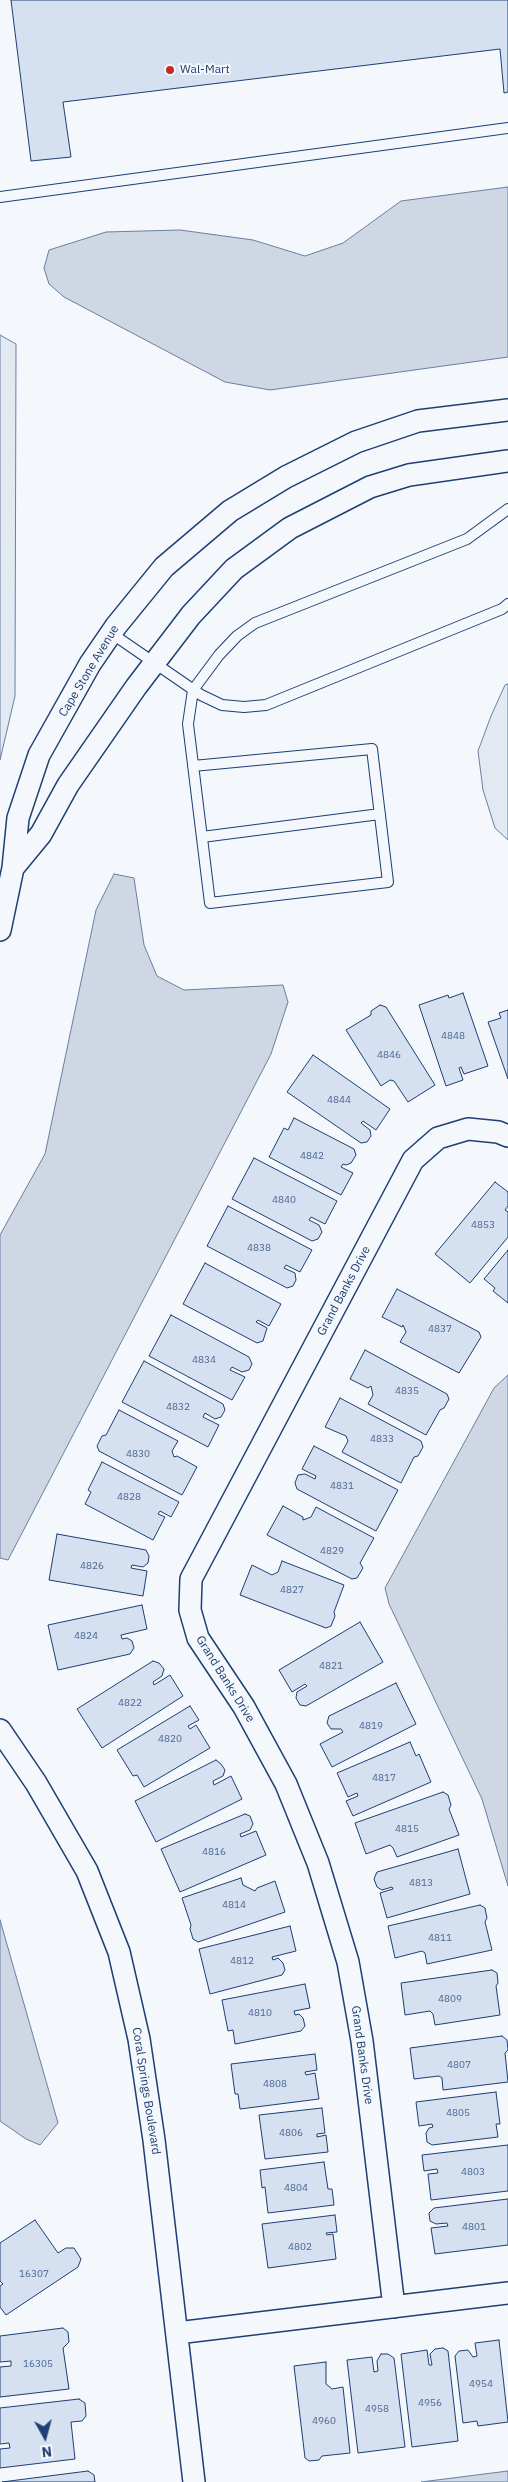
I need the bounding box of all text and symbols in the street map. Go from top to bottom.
place label: Wal-Mart [180,63,230,77]
marker: Wal-Mart [164,64,176,76]
street label: Cape Stone Avenue [56,623,122,719]
house number: 4848 [441,1030,465,1042]
house number: 4846 [377,1049,401,1061]
house number: 4844 [327,1094,351,1106]
house number: 4842 [300,1150,324,1162]
house number: 4840 [272,1194,296,1206]
house number: 4853 [471,1219,495,1231]
house number: 4838 [247,1242,271,1254]
street label: Grand Banks Drive [314,1244,374,1338]
house number: 4837 [428,1323,452,1335]
house number: 4834 [192,1354,216,1366]
house number: 4835 [395,1385,419,1397]
house number: 4832 [166,1401,190,1413]
house number: 4833 [370,1433,394,1445]
house number: 4830 [126,1448,150,1460]
house number: 4831 [330,1480,354,1492]
house number: 4828 [117,1491,141,1503]
house number: 4829 [320,1545,344,1557]
house number: 4826 [80,1560,104,1572]
house number: 4827 [280,1584,304,1596]
house number: 4824 [74,1630,98,1642]
street label: Grand Banks Drive [193,1633,257,1725]
house number: 4821 [319,1660,343,1672]
house number: 4822 [118,1697,142,1709]
house number: 4819 [359,1720,383,1732]
house number: 4820 [158,1733,182,1745]
house number: 4817 [372,1772,396,1784]
house number: 4815 [395,1823,419,1835]
house number: 4816 [202,1846,226,1858]
house number: 4813 [409,1877,433,1889]
house number: 4814 [222,1899,246,1911]
house number: 4811 [428,1932,452,1944]
house number: 4812 [230,1955,254,1967]
house number: 4809 [438,1993,462,2005]
street label: Grand Banks Drive [348,2005,376,2105]
house number: 4810 [248,2007,272,2019]
street label: Coral Springs Boulevard [129,2026,163,2156]
house number: 4807 [447,2059,471,2071]
house number: 4808 [263,2078,287,2090]
house number: 4805 [446,2107,470,2119]
house number: 4806 [279,2127,303,2139]
house number: 4803 [461,2166,485,2178]
house number: 4804 [284,2182,308,2194]
house number: 4801 [462,2221,486,2233]
house number: 4802 [288,2241,312,2253]
house number: 16307 [19,2268,49,2280]
house number: 16305 [23,2358,53,2370]
house number: 4954 [469,2378,493,2390]
house number: 4956 [418,2397,442,2409]
house number: 4958 [365,2403,389,2415]
north arrow [20,2412,70,2462]
house number: 4960 [312,2415,336,2427]
text: N [41,2442,53,2461]

